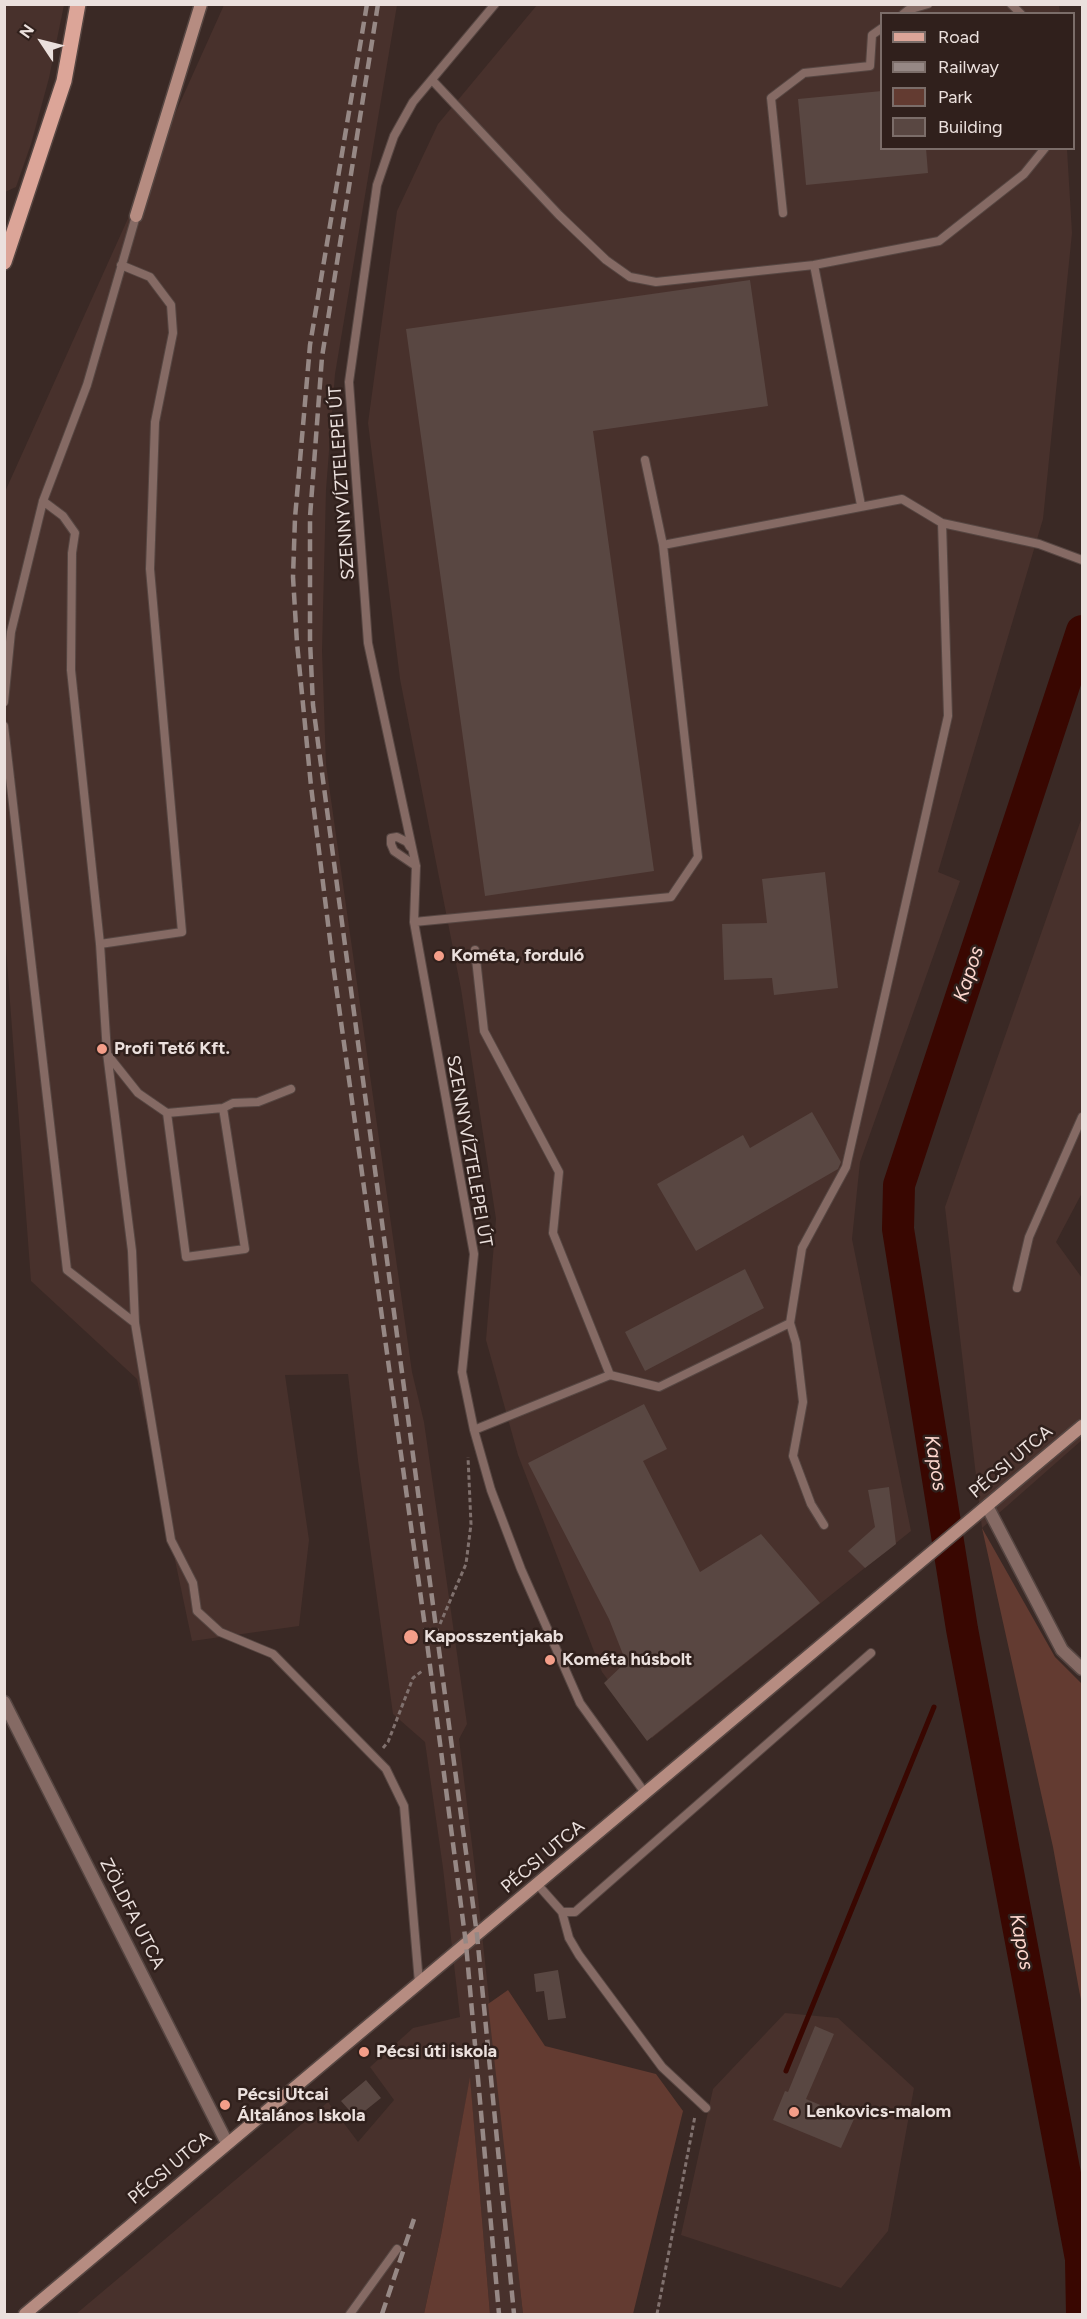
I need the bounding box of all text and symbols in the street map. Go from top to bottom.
north arrow [12,12,72,72]
legend [880,12,1075,150]
text: N [16,21,38,42]
text: Road [938,26,979,48]
text: Railway [938,56,999,78]
text: Park [938,86,972,108]
text: Building [938,116,1003,138]
street label: SZENNYVÍZTELEPEI ÚT [324,385,360,581]
water label: Kapos [949,943,989,1005]
place label: Kométa, forduló [451,945,584,967]
marker: Kométa, forduló [432,949,446,963]
place label: Profi Tető Kft. [114,1038,230,1060]
marker: Profi Tető Kft. [95,1042,109,1056]
street label: SZENNYVÍZTELEPEI ÚT [441,1053,497,1249]
street label: PÉCSI UTCA [965,1421,1057,1503]
water label: Kapos [919,1433,951,1493]
place label: Kaposszentjakab [424,1626,563,1648]
marker: Kaposszentjakab [402,1628,420,1646]
place label: Kométa húsbolt [562,1649,692,1671]
marker: Kométa húsbolt [543,1653,557,1667]
street label: PÉCSI UTCA [497,1816,589,1898]
street label: ZÖLDFA UTCA [95,1855,169,1973]
water label: Kapos [1004,1912,1038,1972]
place label: Pécsi úti iskola [376,2041,497,2063]
marker: Pécsi úti iskola [357,2045,371,2059]
place label: Pécsi Utcai Általános Iskola [237,2084,366,2126]
marker: Pécsi Utcai Általános Iskola [218,2098,232,2112]
place label: Lenkovics-malom [806,2101,951,2123]
marker: Lenkovics-malom [787,2105,801,2119]
street label: PÉCSI UTCA [124,2127,216,2209]

